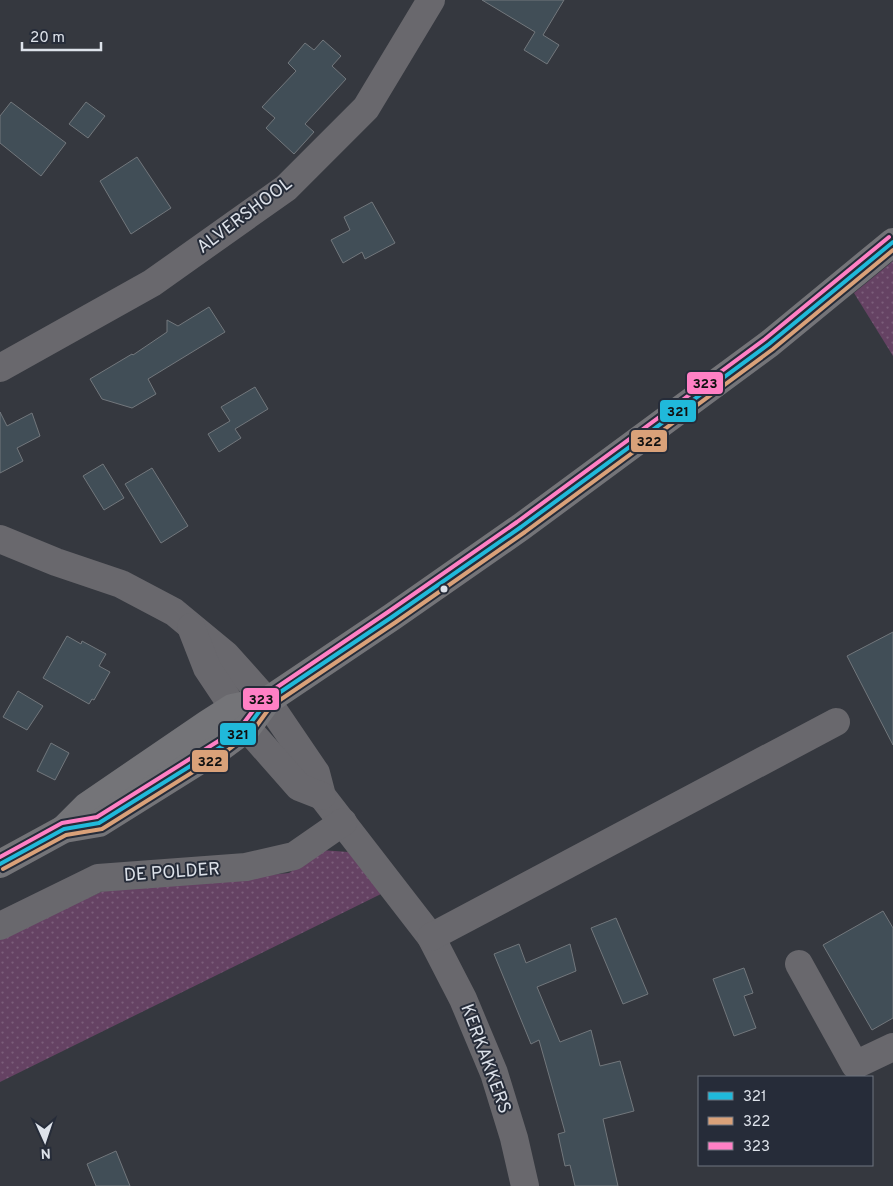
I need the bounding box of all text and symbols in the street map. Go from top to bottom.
scale bar [22,20,101,52]
text: 20 m [30,29,65,48]
street label: ALVERSHOOL [193,173,297,259]
line badge: 323 [686,371,724,395]
text: 323 [692,376,718,393]
line badge: 321 [659,399,697,423]
text: 321 [667,404,689,421]
line badge: 322 [630,429,668,453]
text: 322 [636,434,662,451]
unlabelled marker [439,584,449,594]
line badge: 323 [242,687,280,711]
text: 323 [248,692,274,709]
line badge: 321 [219,722,257,746]
text: 321 [227,727,249,744]
line badge: 322 [191,749,229,773]
text: 322 [197,754,223,771]
street label: DE POLDER [123,858,221,888]
street label: KERKAKKERS [455,1001,515,1117]
legend [698,1076,873,1166]
text: 321 [743,1088,767,1107]
text: 322 [743,1113,770,1132]
north arrow [20,1116,70,1166]
text: 323 [743,1138,770,1157]
text: N [40,1144,51,1161]

